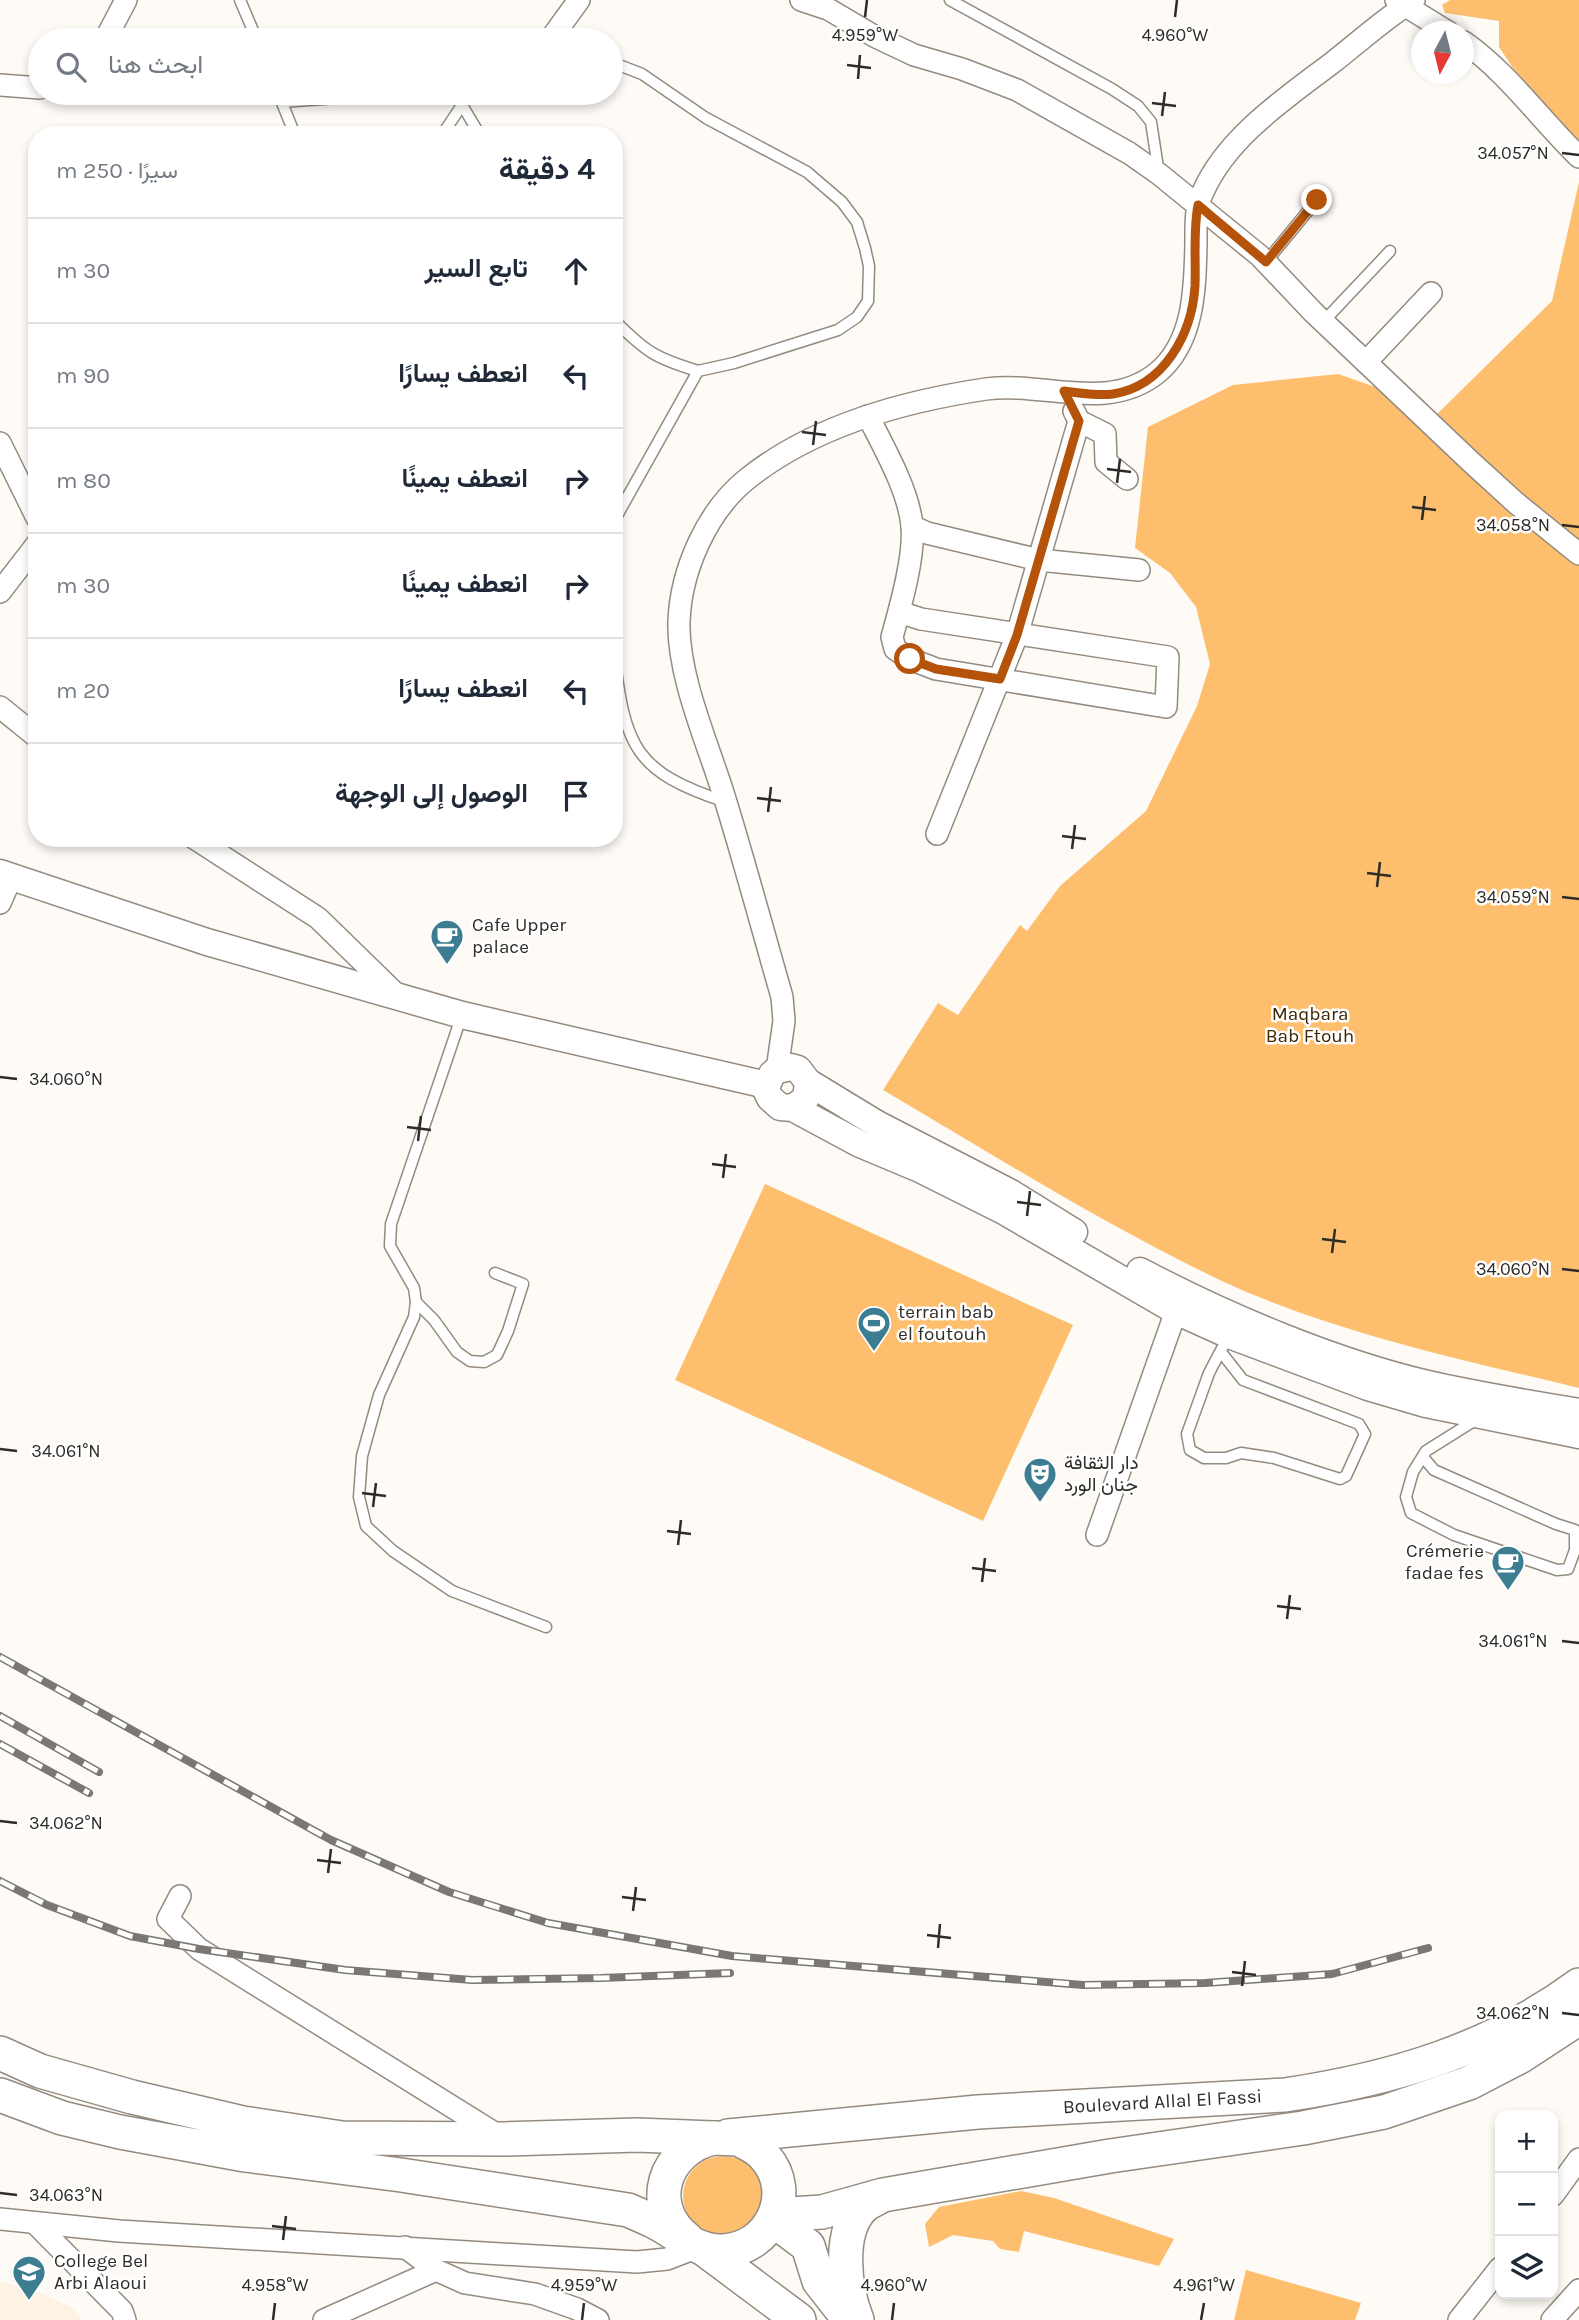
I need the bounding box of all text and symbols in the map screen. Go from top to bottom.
north arrow [1411,21,1474,84]
text: 4.959°W [832,24,898,46]
text: 4.960°W [1142,24,1208,46]
search box [28,28,623,105]
icon: search [52,48,90,86]
text: ابحث هنا [108,49,203,80]
text: 34.057°N [1477,142,1549,164]
text: 4 دقيقة [499,151,595,187]
text: سيرًا · 250 m [56,157,178,184]
route end [1301,184,1332,215]
icon: ahead [557,252,595,290]
text: تابع السير [424,253,528,284]
text: 30 m [56,257,110,284]
icon: left [557,357,595,395]
text: انعطف يسارًا [398,358,528,389]
text: 90 m [56,362,110,389]
icon: right [557,462,595,500]
text: انعطف يمينًا [402,463,528,494]
text: 80 m [56,467,111,494]
text: 34.058°N [1476,514,1550,536]
icon: right [557,567,595,605]
text: انعطف يمينًا [402,568,528,599]
text: 30 m [56,572,110,599]
route start [894,643,925,674]
icon: left [557,672,595,710]
text: انعطف يسارًا [398,673,528,704]
text: 20 m [56,677,110,704]
icon: arrive [557,777,595,815]
text: الوصول إلى الوجهة [335,778,528,809]
text: 34.059°N [1476,886,1550,908]
place label: Cafe Upper palace [472,914,566,958]
cafe icon: Cafe Upper palace [428,917,466,966]
park label: Maqbara Bab Ftouh [1266,1003,1354,1047]
text: 34.060°N [29,1068,103,1090]
text: 34.060°N [1476,1258,1550,1280]
place label: terrain bab el foutouh [898,1301,994,1345]
sports icon: terrain bab el foutouh [855,1304,893,1353]
text: 34.061°N [31,1440,101,1462]
place label: دار الثقافة جنان الورد [1064,1452,1139,1496]
theatre icon: دار الثقافة جنان الورد [1021,1455,1059,1504]
place label: Crémerie fadae fes [1405,1540,1484,1584]
cafe icon: Crémerie fadae fes [1489,1543,1527,1592]
text: 34.061°N [1478,1630,1548,1652]
text: 34.062°N [29,1812,103,1834]
text: 34.062°N [1476,2002,1550,2024]
street label: Boulevard Allal El Fassi [1062,2085,1263,2118]
map controls [1495,2110,1558,2299]
button: + [1495,2110,1558,2173]
button: − [1495,2173,1558,2236]
text: 34.063°N [29,2184,103,2206]
button: layers [1495,2236,1558,2299]
place label: College Bel Arbi Alaoui [54,2250,148,2294]
school or university icon: College Bel Arbi Alaoui [10,2253,48,2302]
text: 4.958°W [241,2274,309,2296]
text: 4.959°W [551,2274,617,2296]
text: 4.960°W [861,2274,927,2296]
text: 4.961°W [1173,2274,1235,2296]

